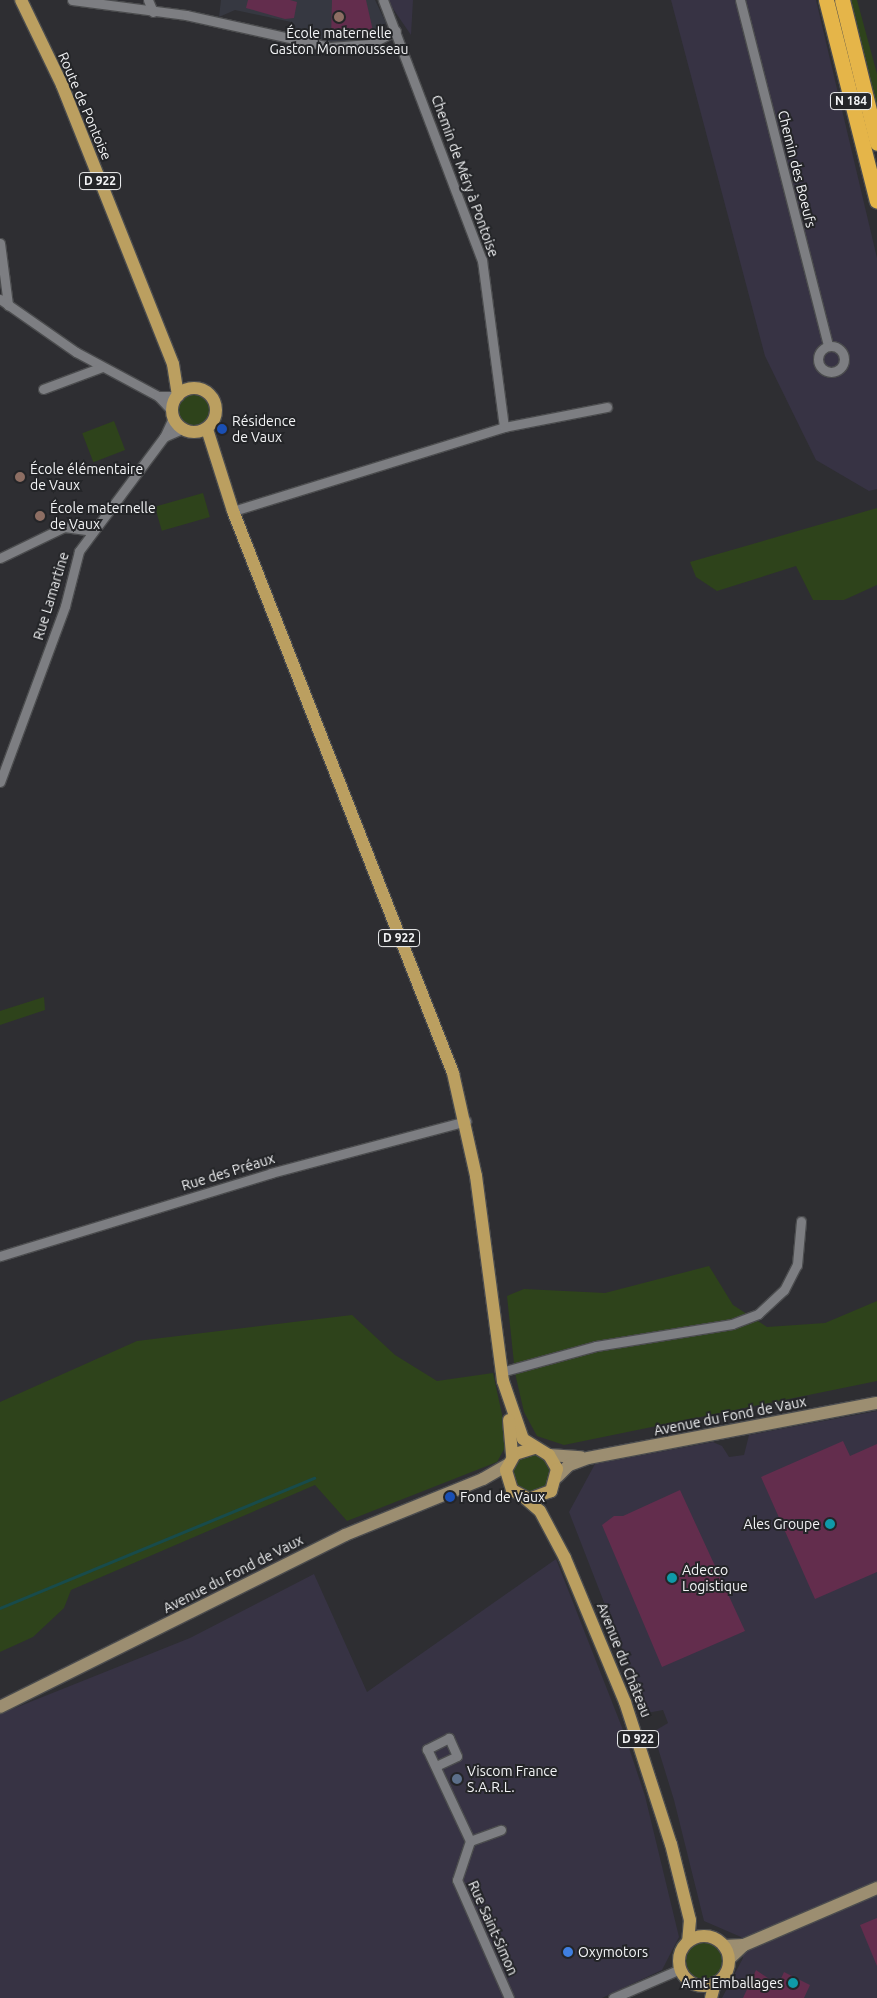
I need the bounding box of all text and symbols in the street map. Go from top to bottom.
marker: École maternelle Gaston Monmousseau [333,11,345,23]
place label: École maternelle Gaston Monmousseau [269,25,409,58]
street label: Route de Pontoise [55,49,115,163]
road number: N 184 [830,92,872,110]
street label: Chemin de Méry à Pontoise [428,93,502,259]
street label: Chemin des Boeufs [774,109,820,229]
road number: D 922 [79,172,121,190]
place label: Résidence de Vaux [232,413,296,446]
marker: Résidence de Vaux [216,423,228,435]
place label: École élémentaire de Vaux [30,461,143,494]
marker: École élémentaire de Vaux [14,471,26,483]
place label: École maternelle de Vaux [50,500,156,532]
marker: École maternelle de Vaux [34,510,46,522]
street label: Rue Lamartine [30,550,72,642]
road number: D 922 [378,928,420,948]
street label: Rue des Préaux [179,1150,277,1194]
street label: Avenue du Fond de Vaux [652,1393,808,1439]
place label: Fond de Vaux [460,1489,545,1505]
marker: Fond de Vaux [444,1491,456,1503]
place label: Ales Groupe [744,1516,820,1532]
marker: Ales Groupe [824,1518,836,1530]
street label: Avenue du Fond de Vaux [160,1531,306,1617]
place label: Adecco Logistique [682,1562,748,1594]
marker: Adecco Logistique [666,1572,678,1584]
street label: Avenue du Château [593,1600,655,1720]
road number: D 922 [617,1730,659,1748]
place label: Viscom France S.A.R.L. [467,1763,558,1795]
marker: Viscom France S.A.R.L. [451,1773,463,1785]
street label: Rue Saint-Simon [465,1878,521,1978]
place label: Oxymotors [578,1944,648,1960]
marker: Oxymotors [562,1946,574,1958]
place label: Amt Emballages [681,1975,783,1991]
marker: Amt Emballages [787,1977,799,1989]

